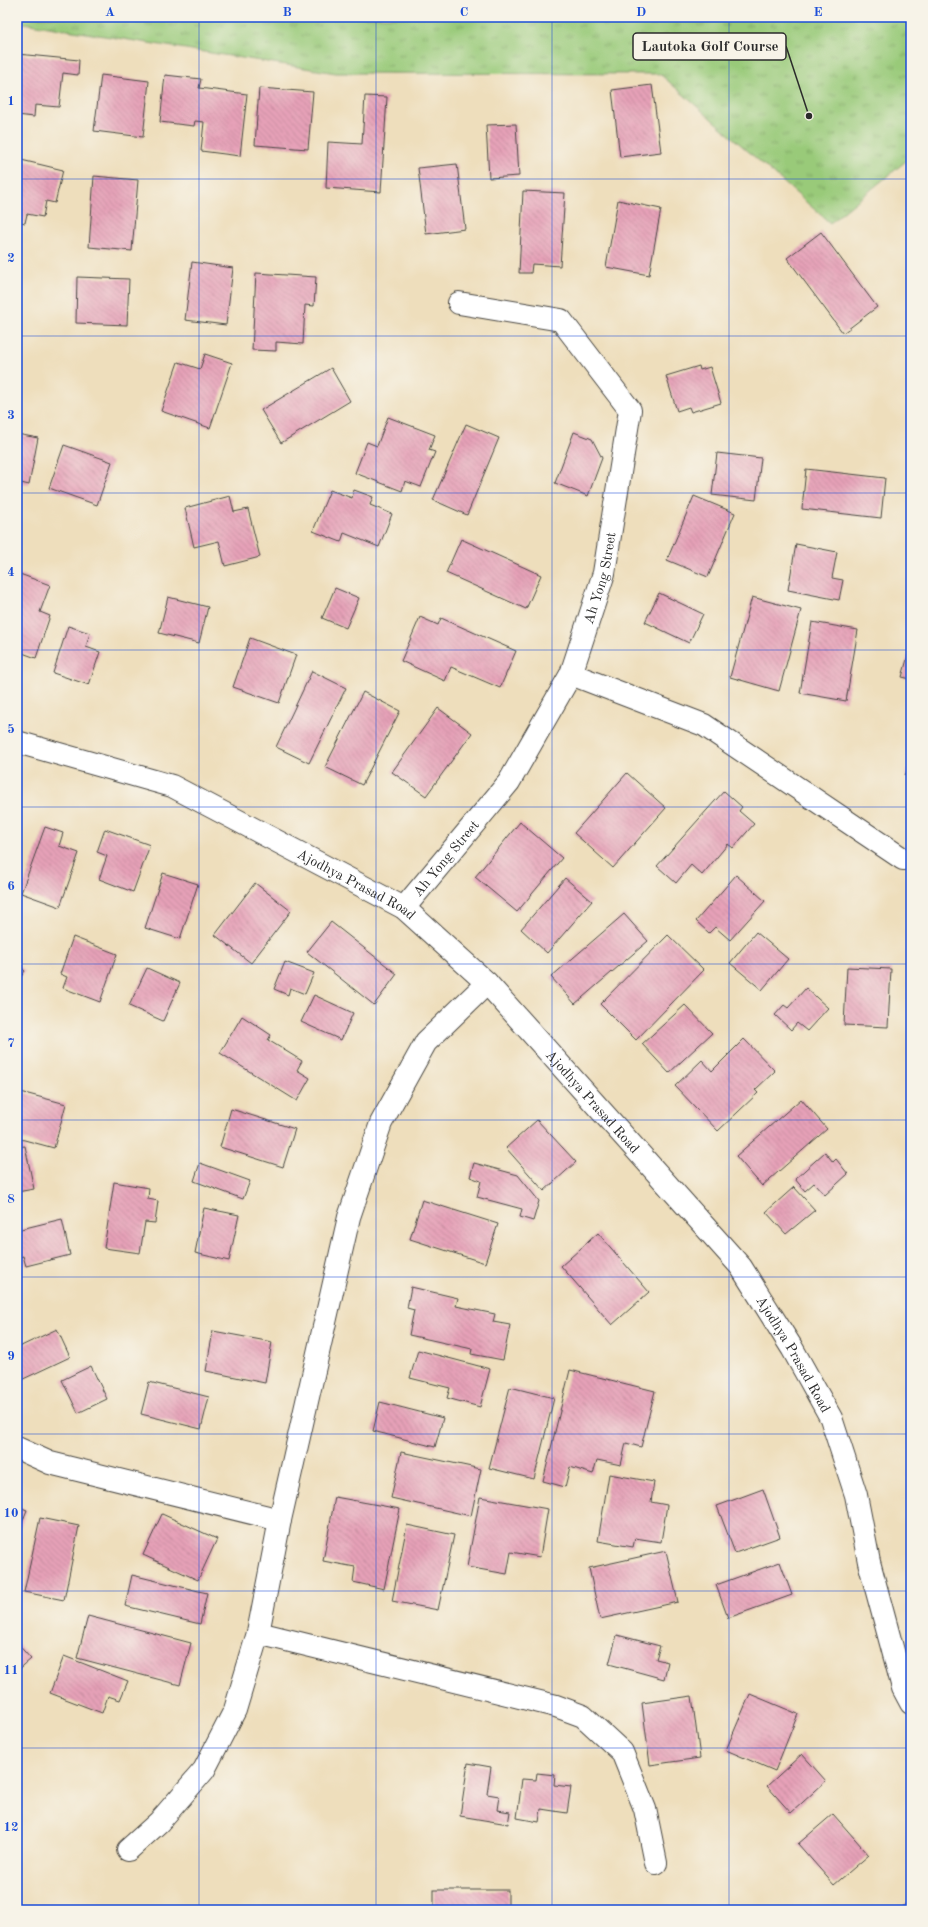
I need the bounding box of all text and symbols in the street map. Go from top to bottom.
text: A [105,6,115,19]
text: B [282,6,292,19]
text: C [460,6,468,19]
text: D [636,6,646,19]
text: E [814,6,823,19]
callout: Lautoka Golf Course [633,33,786,60]
text: Lautoka Golf Course [641,40,779,55]
text: 1 [7,95,15,108]
text: 2 [7,252,15,265]
text: 3 [7,409,15,422]
street label: Ah Yong Street [582,531,618,626]
text: 4 [7,566,15,579]
text: 5 [7,723,15,736]
street label: Ah Yong Street [411,818,482,900]
street label: Ajodhya Prasad Road [294,847,418,923]
text: 6 [7,880,15,893]
text: 7 [7,1037,15,1050]
street label: Ajodhya Prasad Road [543,1048,642,1156]
text: 8 [7,1193,15,1206]
street label: Ajodhya Prasad Road [753,1294,832,1415]
text: 9 [7,1350,15,1363]
text: 10 [3,1507,19,1520]
text: 11 [3,1664,19,1677]
text: 12 [3,1821,19,1834]

